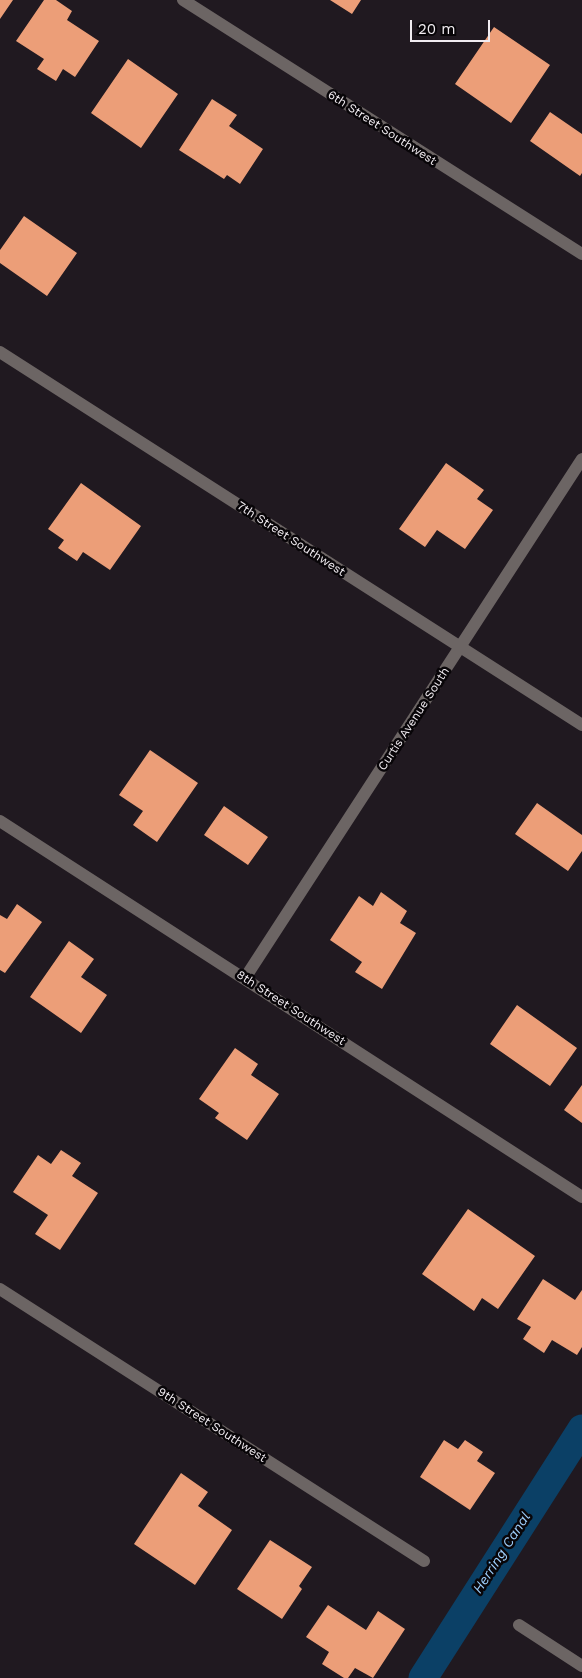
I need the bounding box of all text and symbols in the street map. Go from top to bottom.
scale bar [412,10,492,42]
text: 20 m [418,20,456,38]
street label: 6th Street Southwest [325,87,439,169]
street label: 7th Street Southwest [234,499,348,579]
street label: Curtis Avenue South [375,665,453,773]
street label: 8th Street Southwest [234,967,348,1049]
street label: 9th Street Southwest [155,1384,269,1466]
water label: Herring Canal [470,1509,534,1597]

